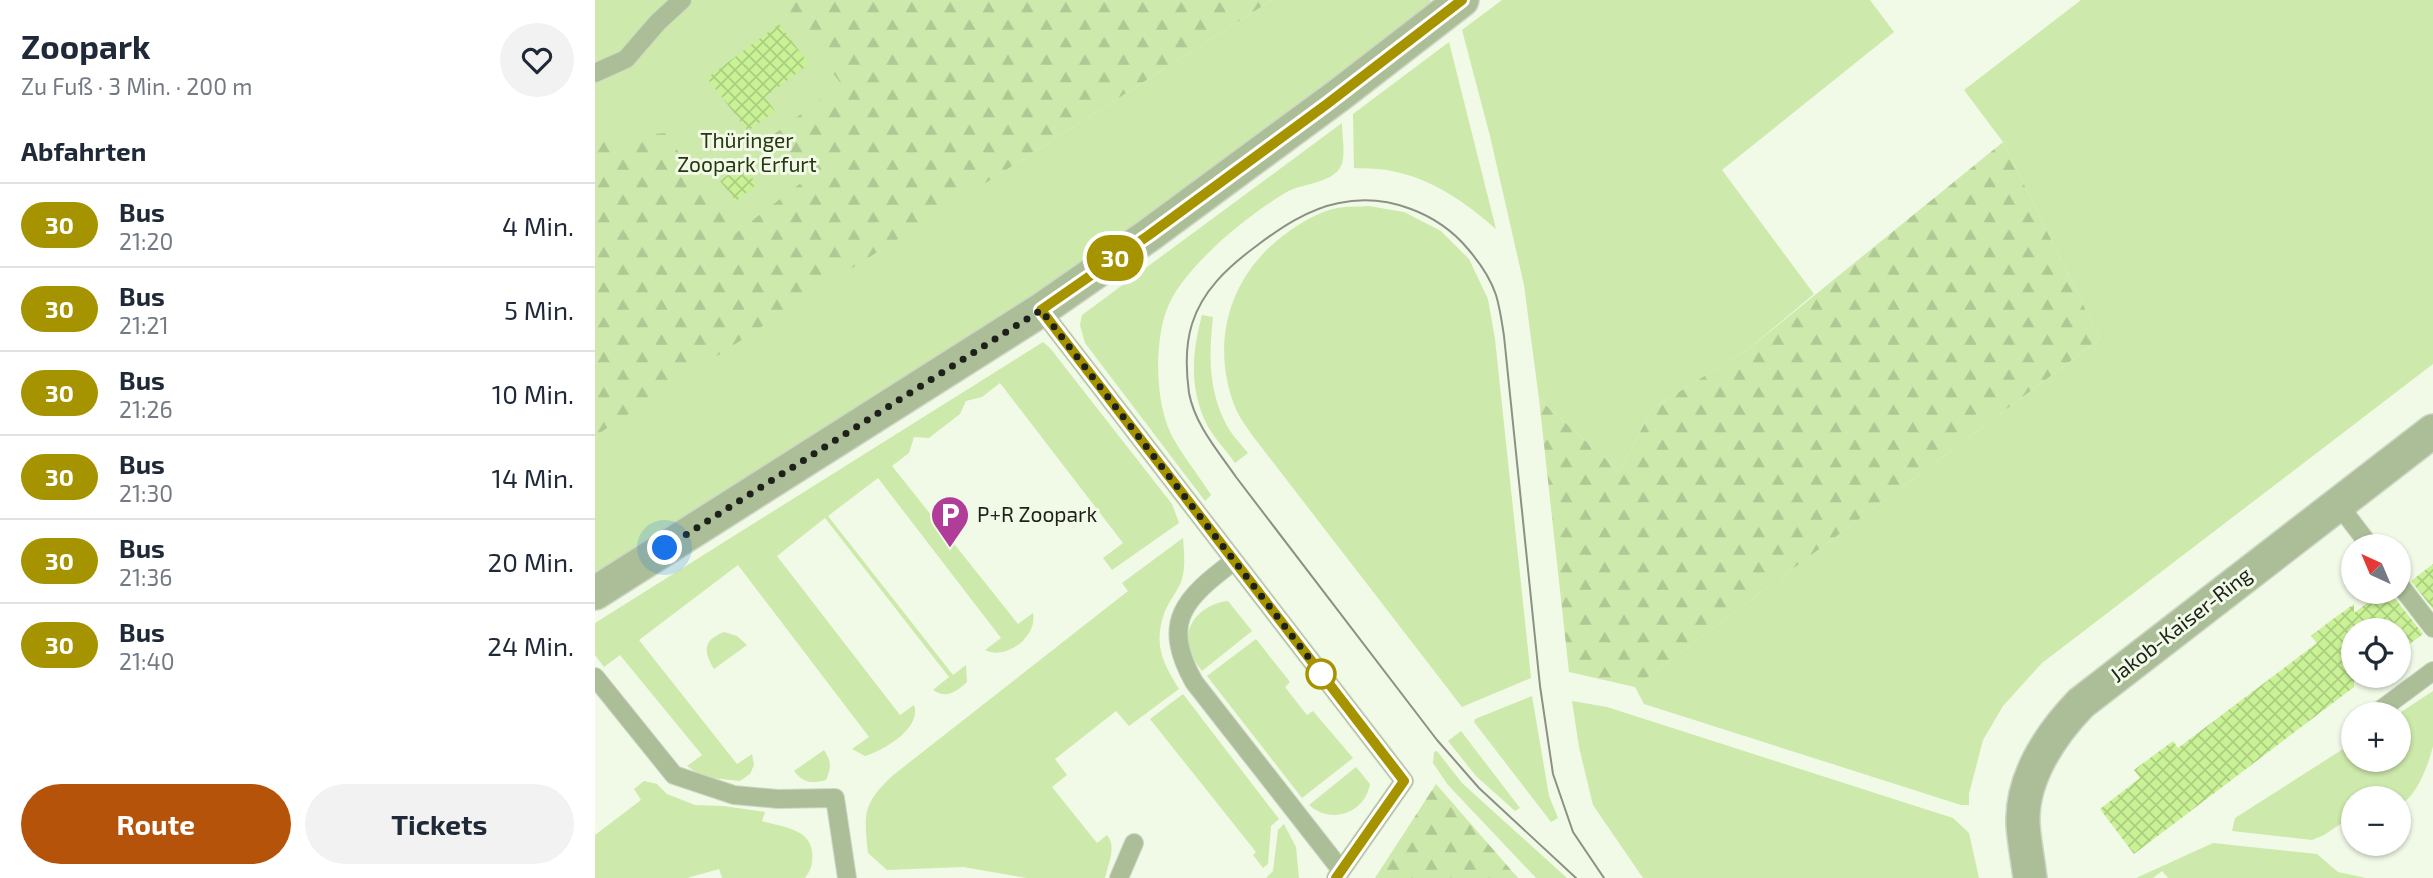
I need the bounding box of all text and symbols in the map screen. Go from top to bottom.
button: heart [500,23,574,97]
text: Zoopark [21,26,150,66]
text: Zu Fuß · 3 Min. · 200 m [21,72,252,100]
park label: Thüringer Zoopark Erfurt [677,127,817,176]
text: Abfahrten [21,135,146,166]
text: Bus [119,196,165,227]
text: 30 [45,210,74,239]
text: 4 Min. [502,210,574,241]
text: 21:20 [119,227,173,255]
line badge: 30 [1084,235,1147,281]
text: 30 [1101,243,1129,272]
text: Bus [119,280,165,311]
text: 30 [45,294,74,323]
text: 5 Min. [504,294,574,325]
text: 21:21 [119,311,169,339]
text: Bus [119,364,165,395]
text: 30 [45,378,74,407]
text: 10 Min. [492,378,574,409]
text: 21:26 [119,395,173,423]
text: Bus [119,448,165,479]
text: 30 [45,462,74,491]
text: 14 Min. [492,462,574,493]
text: 21:30 [119,479,173,507]
parking icon: P+R Zoopark [929,494,971,549]
place label: P+R Zoopark [977,501,1097,526]
your location [647,530,682,565]
text: Bus [119,532,165,563]
north arrow [2341,534,2411,604]
map controls [2341,534,2411,856]
text: 30 [45,546,74,575]
text: 20 Min. [488,546,574,577]
street label: Jakob-Kaiser-Ring [2104,561,2256,687]
text: 21:36 [119,563,172,591]
text: Bus [119,616,165,647]
button: locate [2341,618,2411,688]
text: 30 [45,630,74,659]
text: 24 Min. [487,630,574,661]
text: 21:40 [119,647,175,675]
unlabelled marker [1306,659,1336,689]
button: + [2341,702,2411,772]
button: Route [21,784,291,864]
button: Tickets [305,784,574,864]
button: − [2341,786,2411,856]

